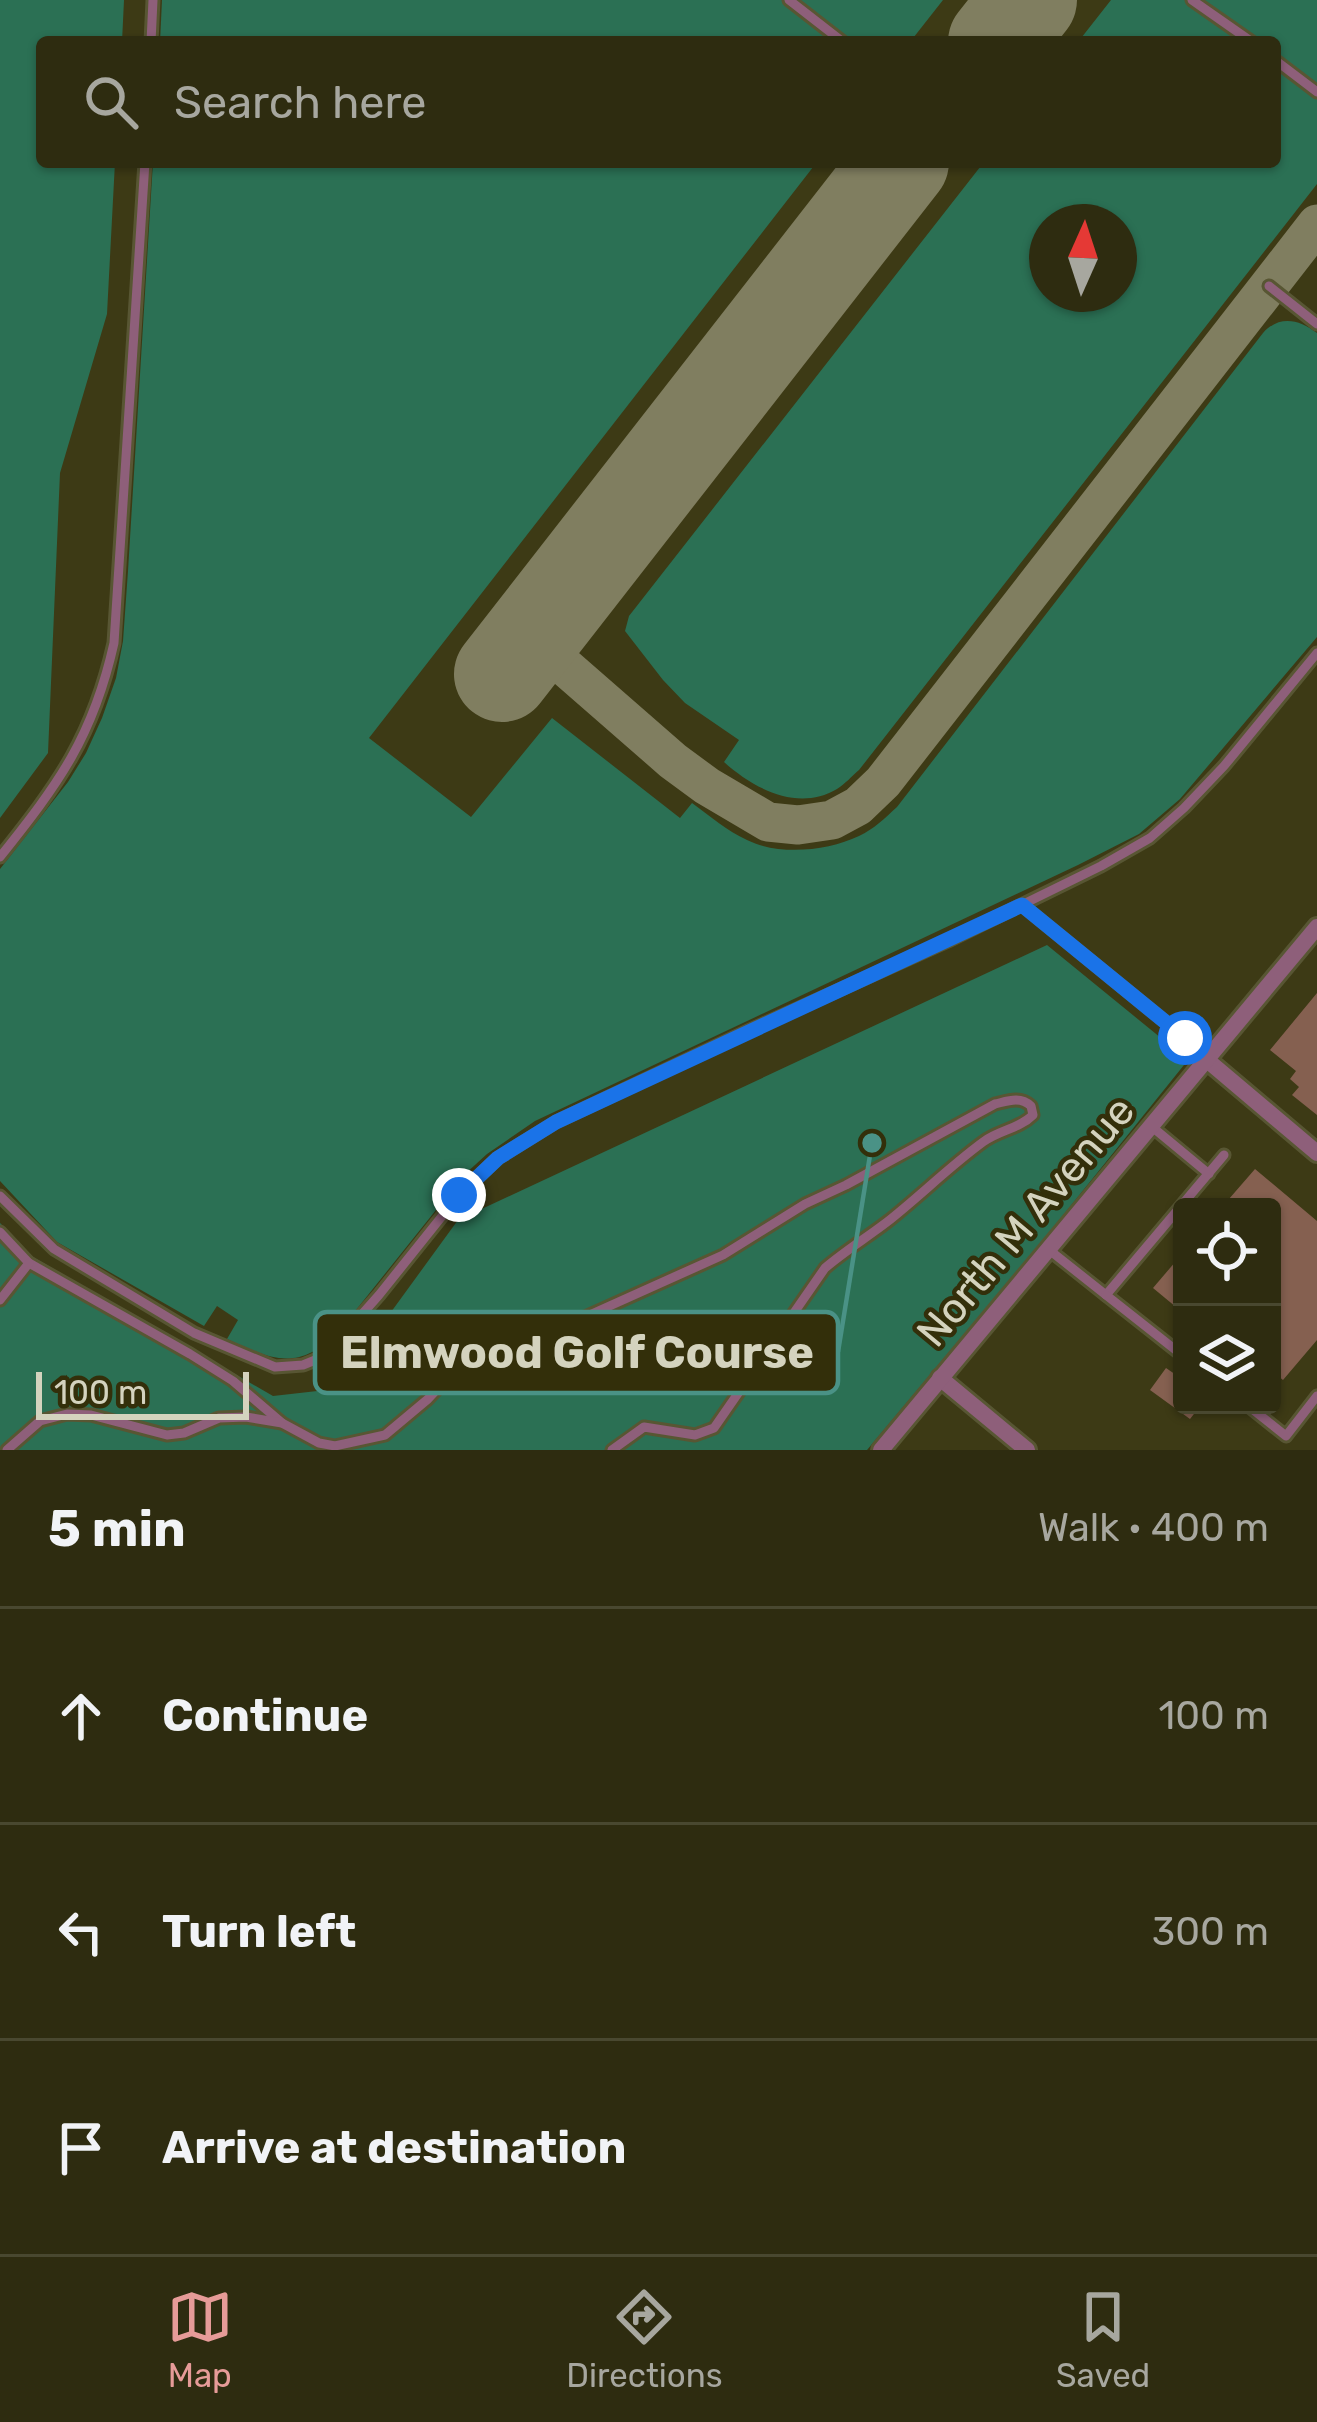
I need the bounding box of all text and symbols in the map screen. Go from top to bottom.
search box [36,36,1281,168]
icon: search [78,69,144,135]
text: Search here [174,76,426,129]
north arrow [1029,204,1137,312]
route start [1158,1011,1212,1065]
street label: North M Avenue [907,1086,1145,1357]
route end [432,1168,486,1222]
map controls [1173,1198,1281,1414]
button: locate [1173,1198,1281,1306]
button: layers [1173,1306,1281,1414]
callout: Elmwood Golf Course [315,1312,838,1393]
text: Elmwood Golf Course [340,1326,814,1379]
scale bar [36,1366,249,1419]
text: 100 m [54,1373,147,1412]
text: 5 min [48,1498,186,1559]
text: Walk · 400 m [1038,1505,1269,1551]
icon: ahead [48,1683,114,1749]
text: Continue [162,1689,368,1742]
text: 100 m [1159,1693,1269,1739]
icon: left [48,1899,114,1965]
text: Turn left [162,1905,356,1958]
text: 300 m [1152,1909,1269,1955]
icon: arrive [48,2115,114,2181]
text: Arrive at destination [162,2121,627,2174]
tab: Map [167,2284,233,2395]
tab: Directions [566,2284,723,2395]
tab: Saved [1056,2284,1150,2395]

